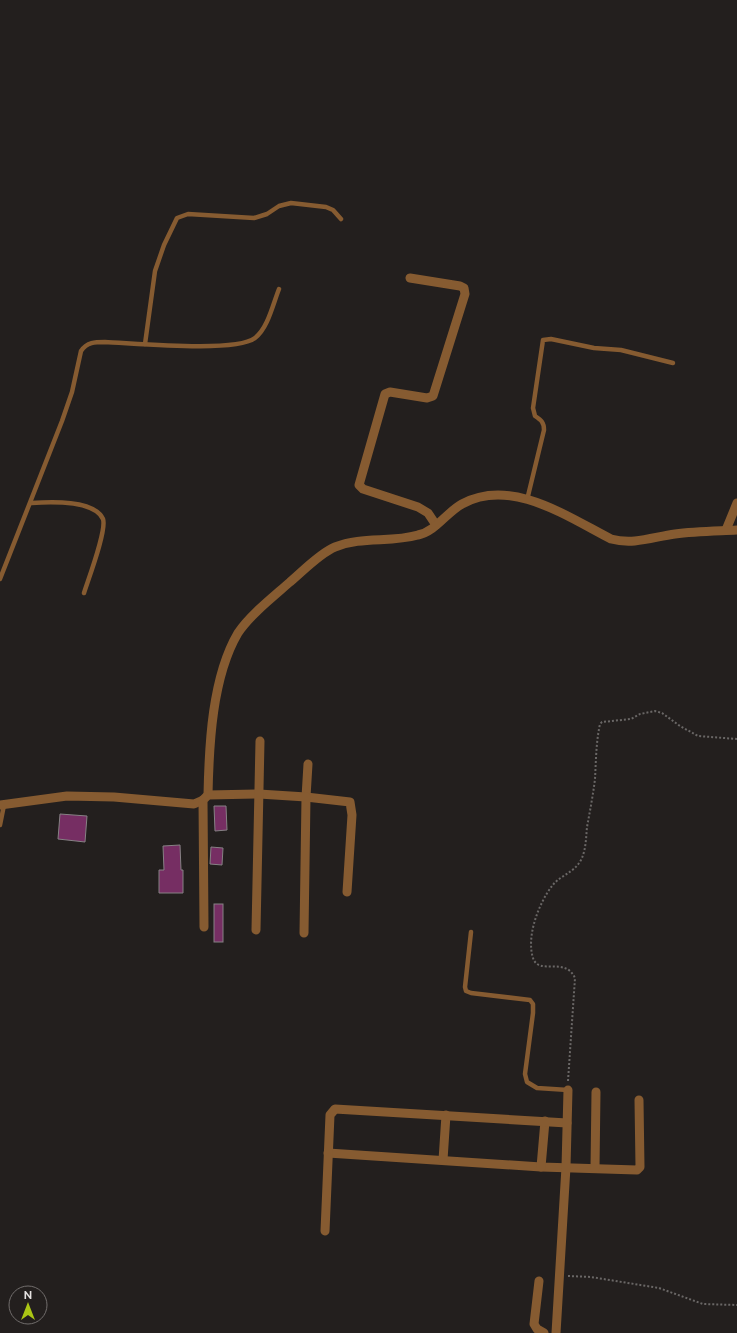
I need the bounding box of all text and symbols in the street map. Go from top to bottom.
north arrow [8,1285,48,1325]
text: N [24,1289,32,1302]

